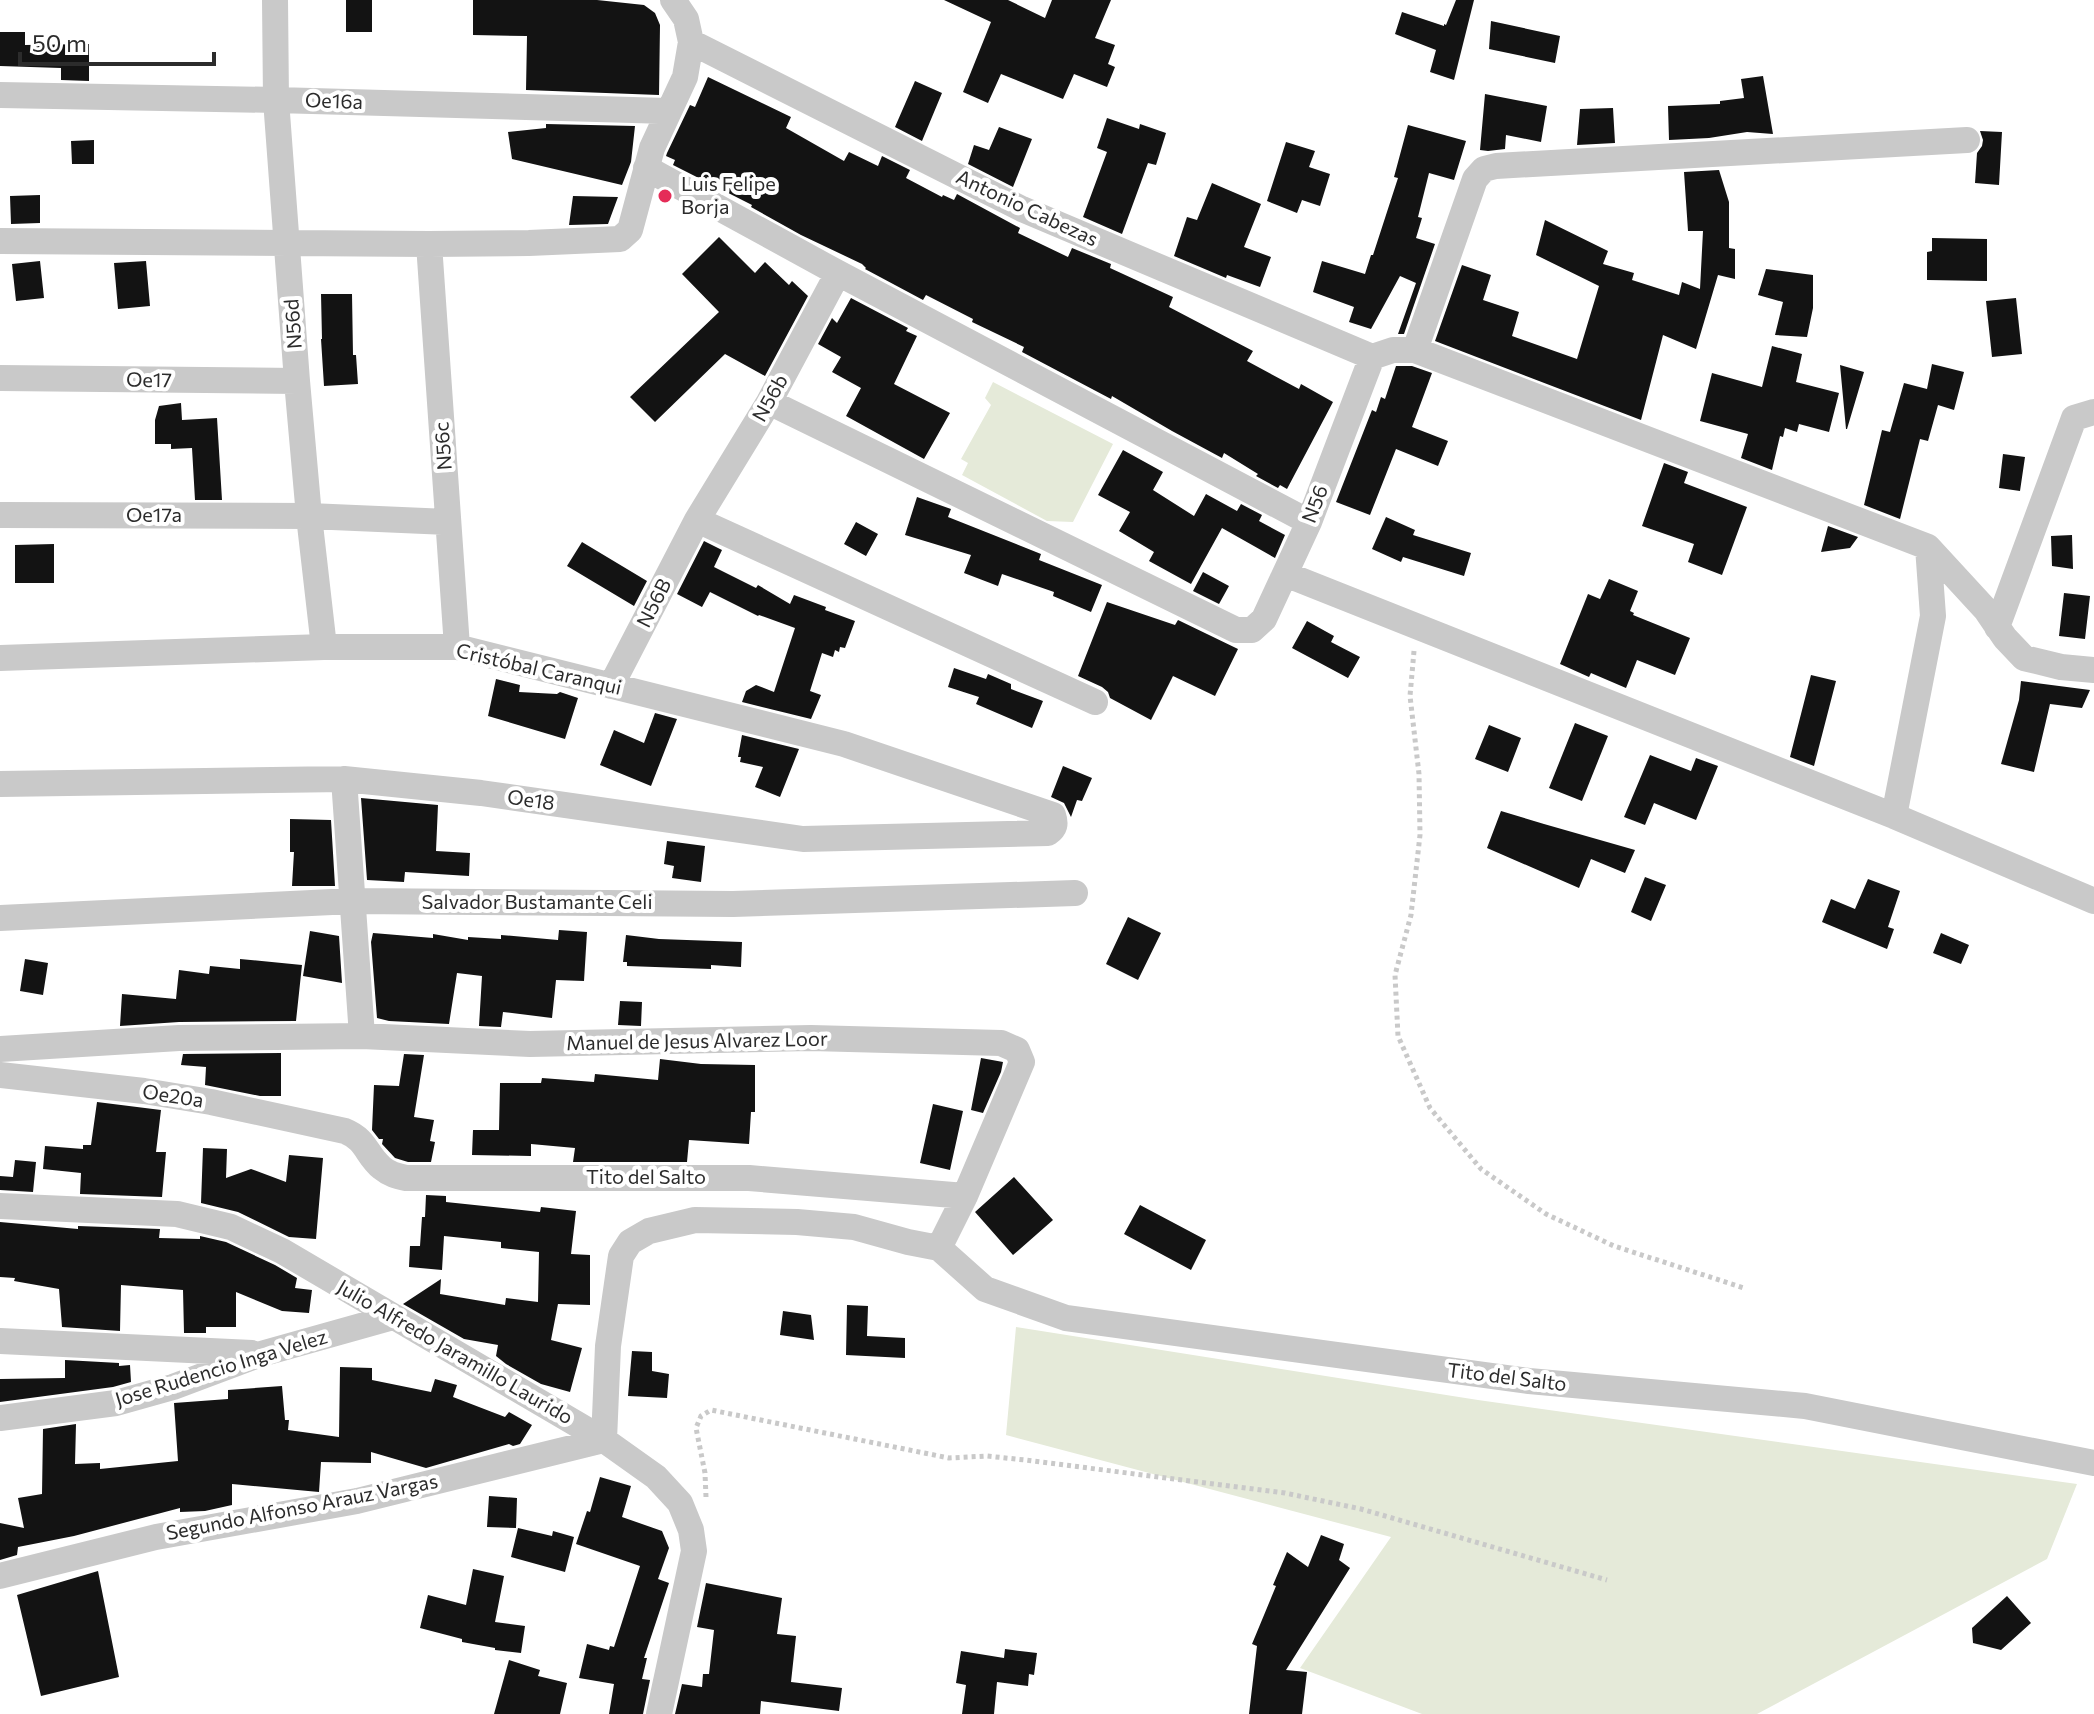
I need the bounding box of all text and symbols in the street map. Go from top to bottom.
scale bar [20,16,214,66]
text: 50 m [32,28,87,57]
street label: Oe16a [305,87,363,113]
street label: Antonio Cabezas [953,164,1102,250]
place label: Luis Felipe Borja [681,171,776,218]
marker: Luis Felipe Borja [656,187,674,205]
street label: N56d [278,298,306,350]
street label: Oe17 [126,367,172,391]
street label: N56b [746,370,792,425]
street label: N56c [428,421,456,471]
street label: N56 [1296,481,1332,526]
street label: Oe17a [126,502,182,526]
street label: N56B [631,574,676,631]
street label: Cristóbal Caranqui [454,637,624,699]
street label: Oe18 [506,784,556,814]
street label: Salvador Bustamante Celi [421,889,653,913]
street label: Manuel de Jesus Alvarez Loor [566,1026,828,1054]
street label: Oe20a [141,1078,205,1112]
street label: Tito del Salto [586,1164,706,1188]
street label: Julio Alfredo Jaramillo Laurido [333,1274,578,1429]
street label: Jose Rudencio Inga Velez [112,1323,330,1411]
street label: Tito del Salto [1446,1357,1568,1395]
street label: Segundo Alfonso Arauz Vargas [164,1468,440,1544]

